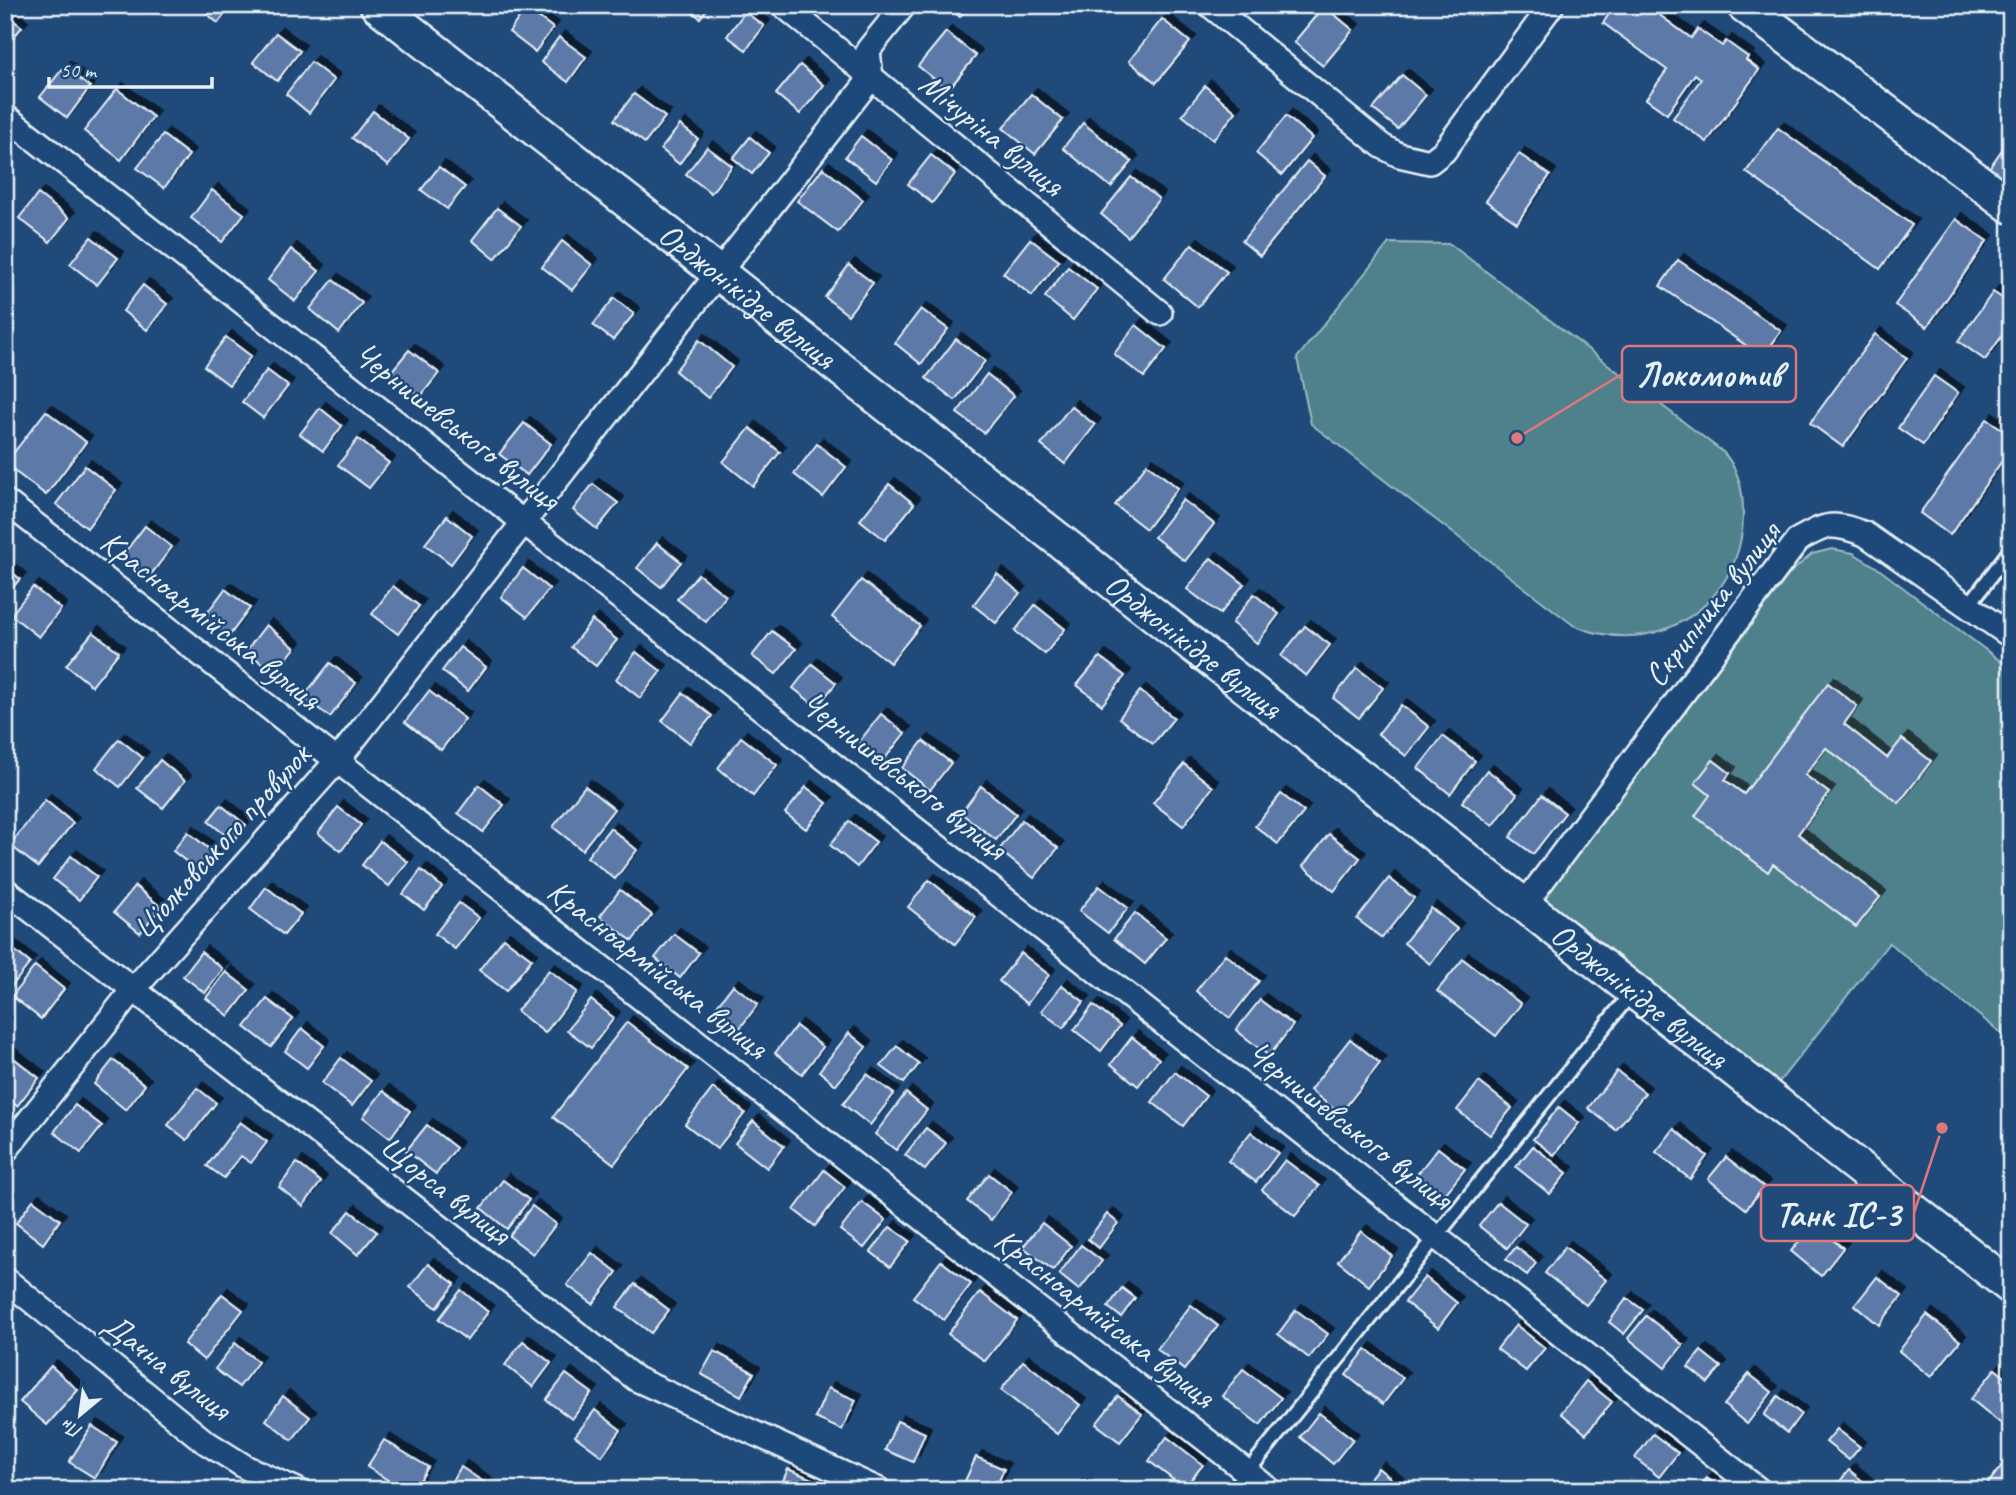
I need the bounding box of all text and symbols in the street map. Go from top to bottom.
scale bar [49,46,212,90]
text: 50 m [60,57,98,83]
street label: Мічуріна вулиця [911,63,1074,206]
street label: Орджонікідзе вулиця [650,213,846,379]
street label: Чернишевського вулиця [346,333,570,521]
callout: Локомотив [1622,346,1796,402]
text: Локомотив [1636,352,1789,397]
street label: Скрипника вулиця [1634,511,1791,695]
street label: Красноармійська вулиця [92,521,331,720]
street label: Орджонікідзе вулиця [1096,563,1292,729]
street label: Чернишевського вулиця [793,682,1017,870]
street label: Ціолковського провулок [122,733,321,947]
street label: Красноармійська вулиця [539,870,778,1069]
street label: Орджонікідзе вулиця [1542,913,1738,1079]
street label: Чернишевського вулиця [1239,1032,1463,1220]
street label: Щорса вулиця [373,1126,521,1255]
callout: Танк ІС-3 [1761,1185,1914,1241]
text: Танк ІС-3 [1775,1192,1904,1237]
street label: Красноармійська вулиця [986,1219,1225,1418]
street label: Дачна вулиця [95,1303,242,1431]
north arrow [46,1380,116,1450]
text: Пн [56,1413,87,1444]

